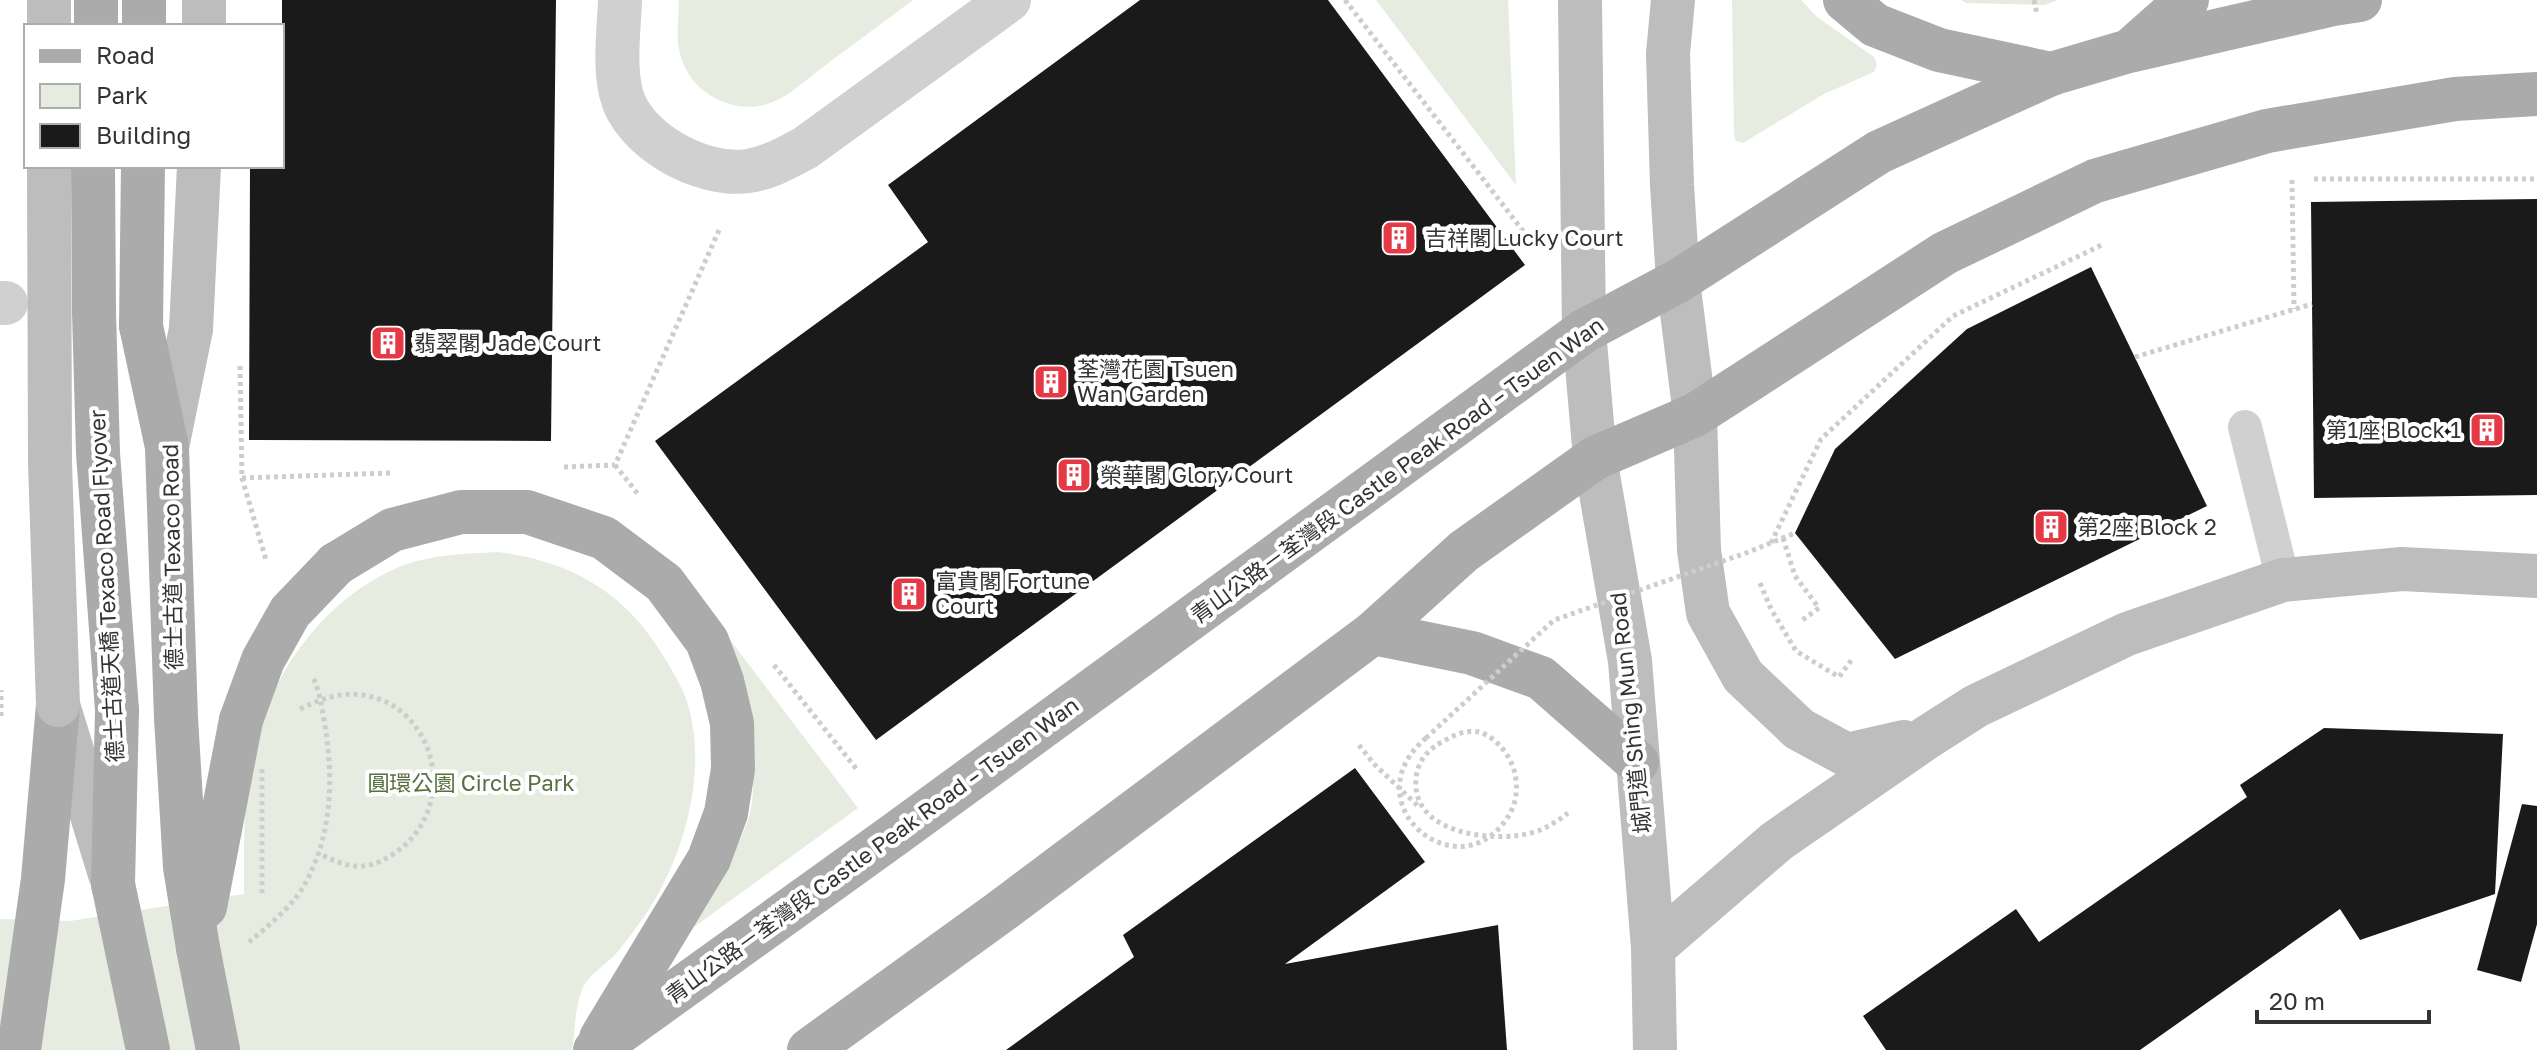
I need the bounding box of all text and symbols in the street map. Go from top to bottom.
legend [24,24,284,168]
text: Road [96,40,155,69]
text: Park [96,80,148,109]
text: Building [96,120,191,149]
building icon: 吉祥閣 Lucky Court [1380,219,1418,257]
place label: 吉祥閣 Lucky Court [1425,224,1624,251]
street label: 青山公路－荃灣段 Castle Peak Road – Tsuen Wan [1185,311,1608,629]
building icon: 翡翠閣 Jade Court [369,324,407,362]
place label: 翡翠閣 Jade Court [414,329,601,356]
place label: 荃灣花園 Tsuen Wan Garden [1077,355,1234,407]
building icon: 荃灣花園 Tsuen Wan Garden [1032,363,1070,401]
street label: 德士古道天橋 Texaco Road Flyover [83,408,128,763]
building icon: 第1座 Block 1 [2468,411,2506,449]
place label: 第1座 Block 1 [2325,416,2461,443]
street label: 德士古道 Texaco Road [156,444,187,670]
building icon: 榮華閣 Glory Court [1055,456,1093,494]
place label: 榮華閣 Glory Court [1100,461,1293,488]
building icon: 第2座 Block 2 [2032,508,2070,546]
place label: 第2座 Block 2 [2077,513,2217,540]
place label: 富貴閣 Fortune Court [935,567,1090,619]
building icon: 富貴閣 Fortune Court [890,575,928,613]
street label: 城門道 Shing Mun Road [1603,591,1656,835]
street label: 青山公路－荃灣段 Castle Peak Road – Tsuen Wan [660,691,1083,1009]
park label: 圓環公園 Circle Park [367,769,575,796]
scale bar [2257,974,2429,1024]
text: 20 m [2269,986,2325,1015]

